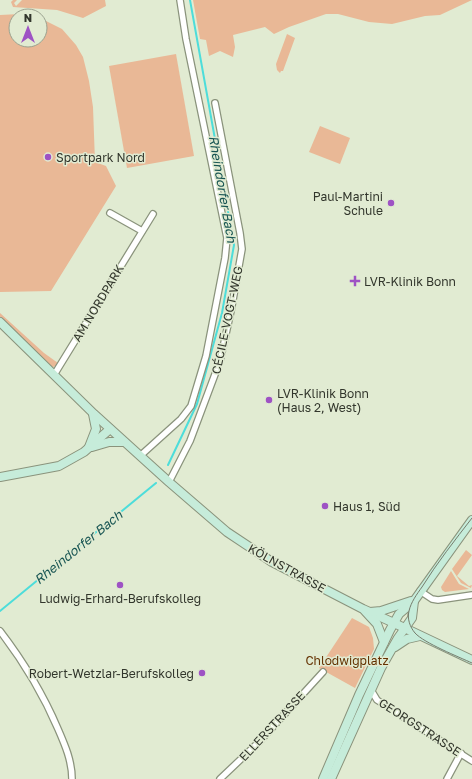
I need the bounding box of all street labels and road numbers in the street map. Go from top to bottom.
street label: AM NORDPARK [69,262,127,344]
street label: CÉCILE-VOGT-WEG [208,265,246,375]
street label: KÖLNSTRASSE [245,540,329,596]
street label: ELLERSTRASSE [236,688,308,764]
street label: GEORGSTRASSE [376,695,464,759]

